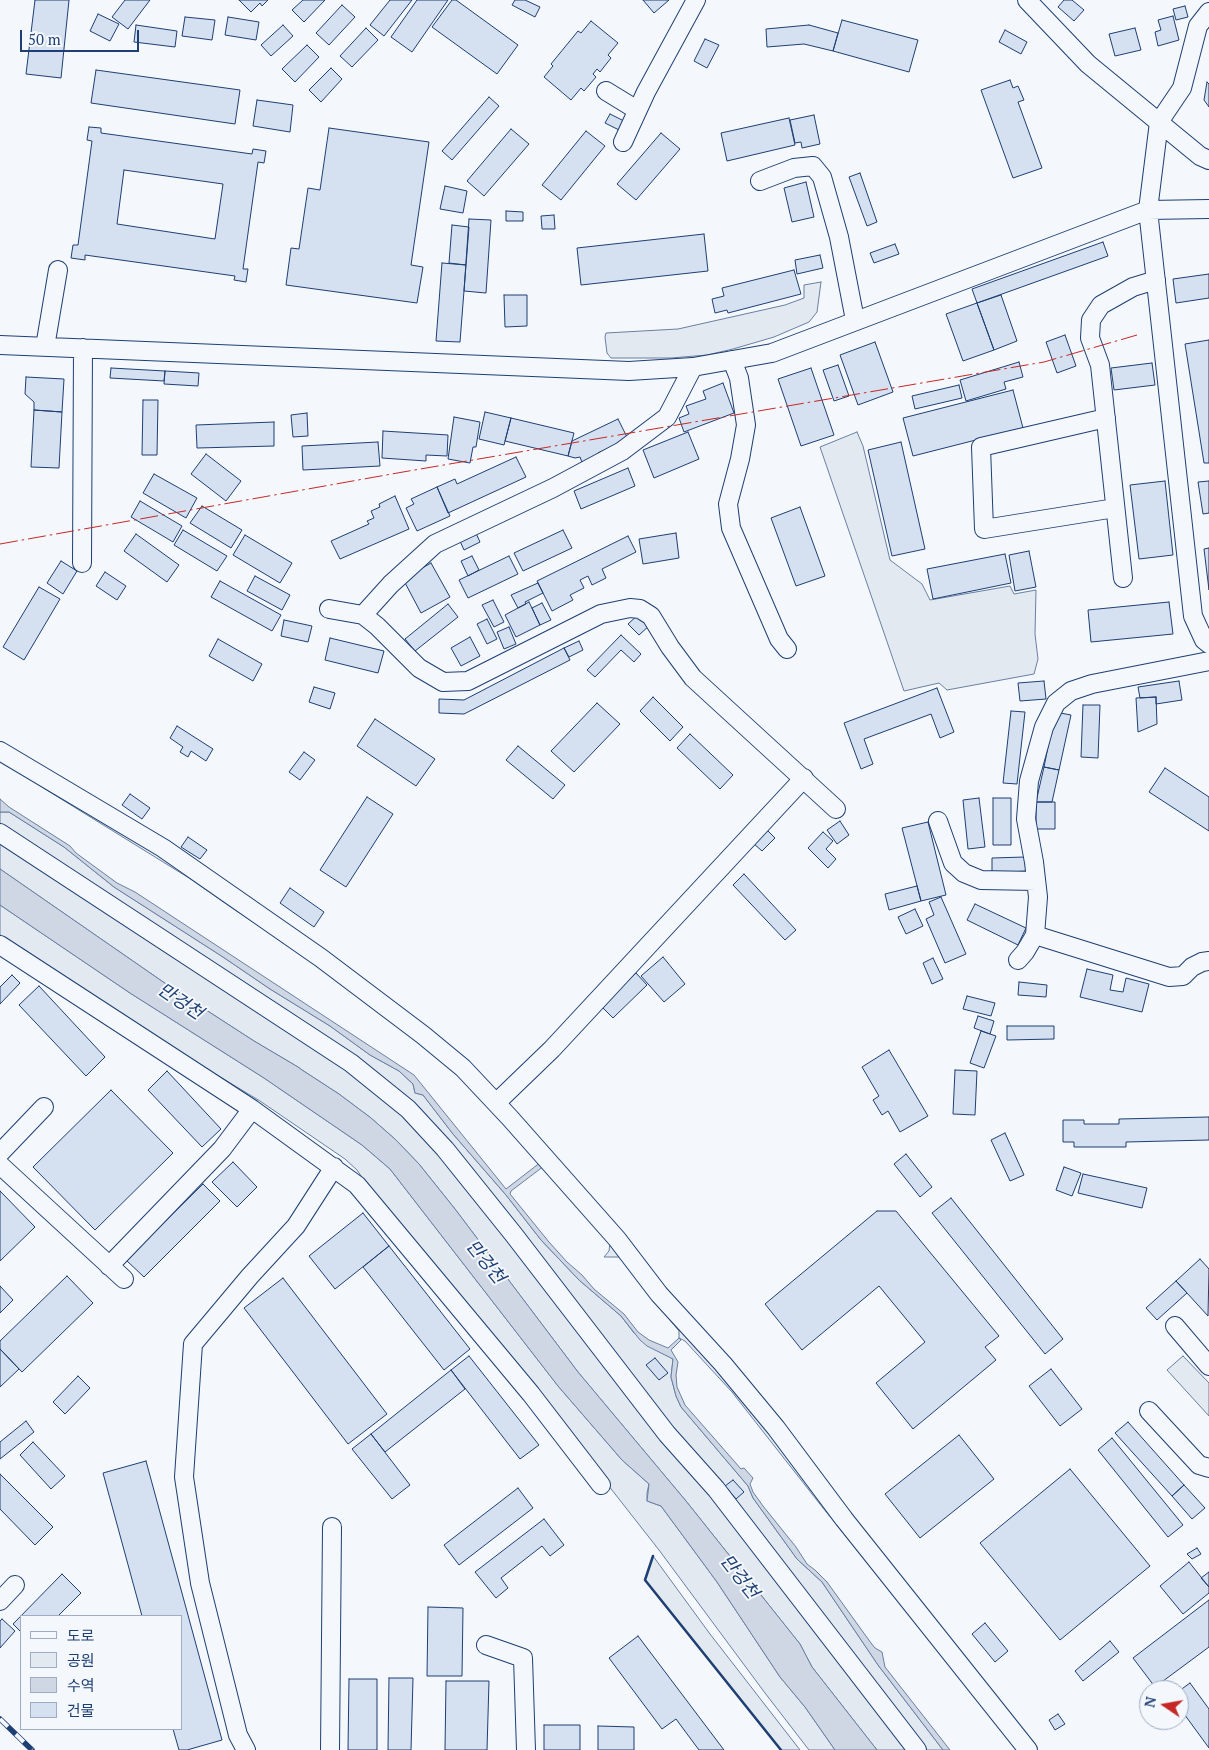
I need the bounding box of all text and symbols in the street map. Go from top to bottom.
scale bar [22,20,141,52]
text: 50 m [28,29,61,49]
water label: 만겅천 [153,979,207,1025]
water label: 만겅천 [461,1236,509,1288]
water label: 만겅천 [715,1551,763,1603]
legend [20,1615,182,1730]
text: 도로 [67,1625,95,1645]
text: 공원 [67,1650,95,1670]
text: 수역 [67,1675,95,1695]
north arrow [1139,1680,1189,1730]
text: N [1139,1695,1160,1709]
text: 건물 [67,1700,95,1720]

